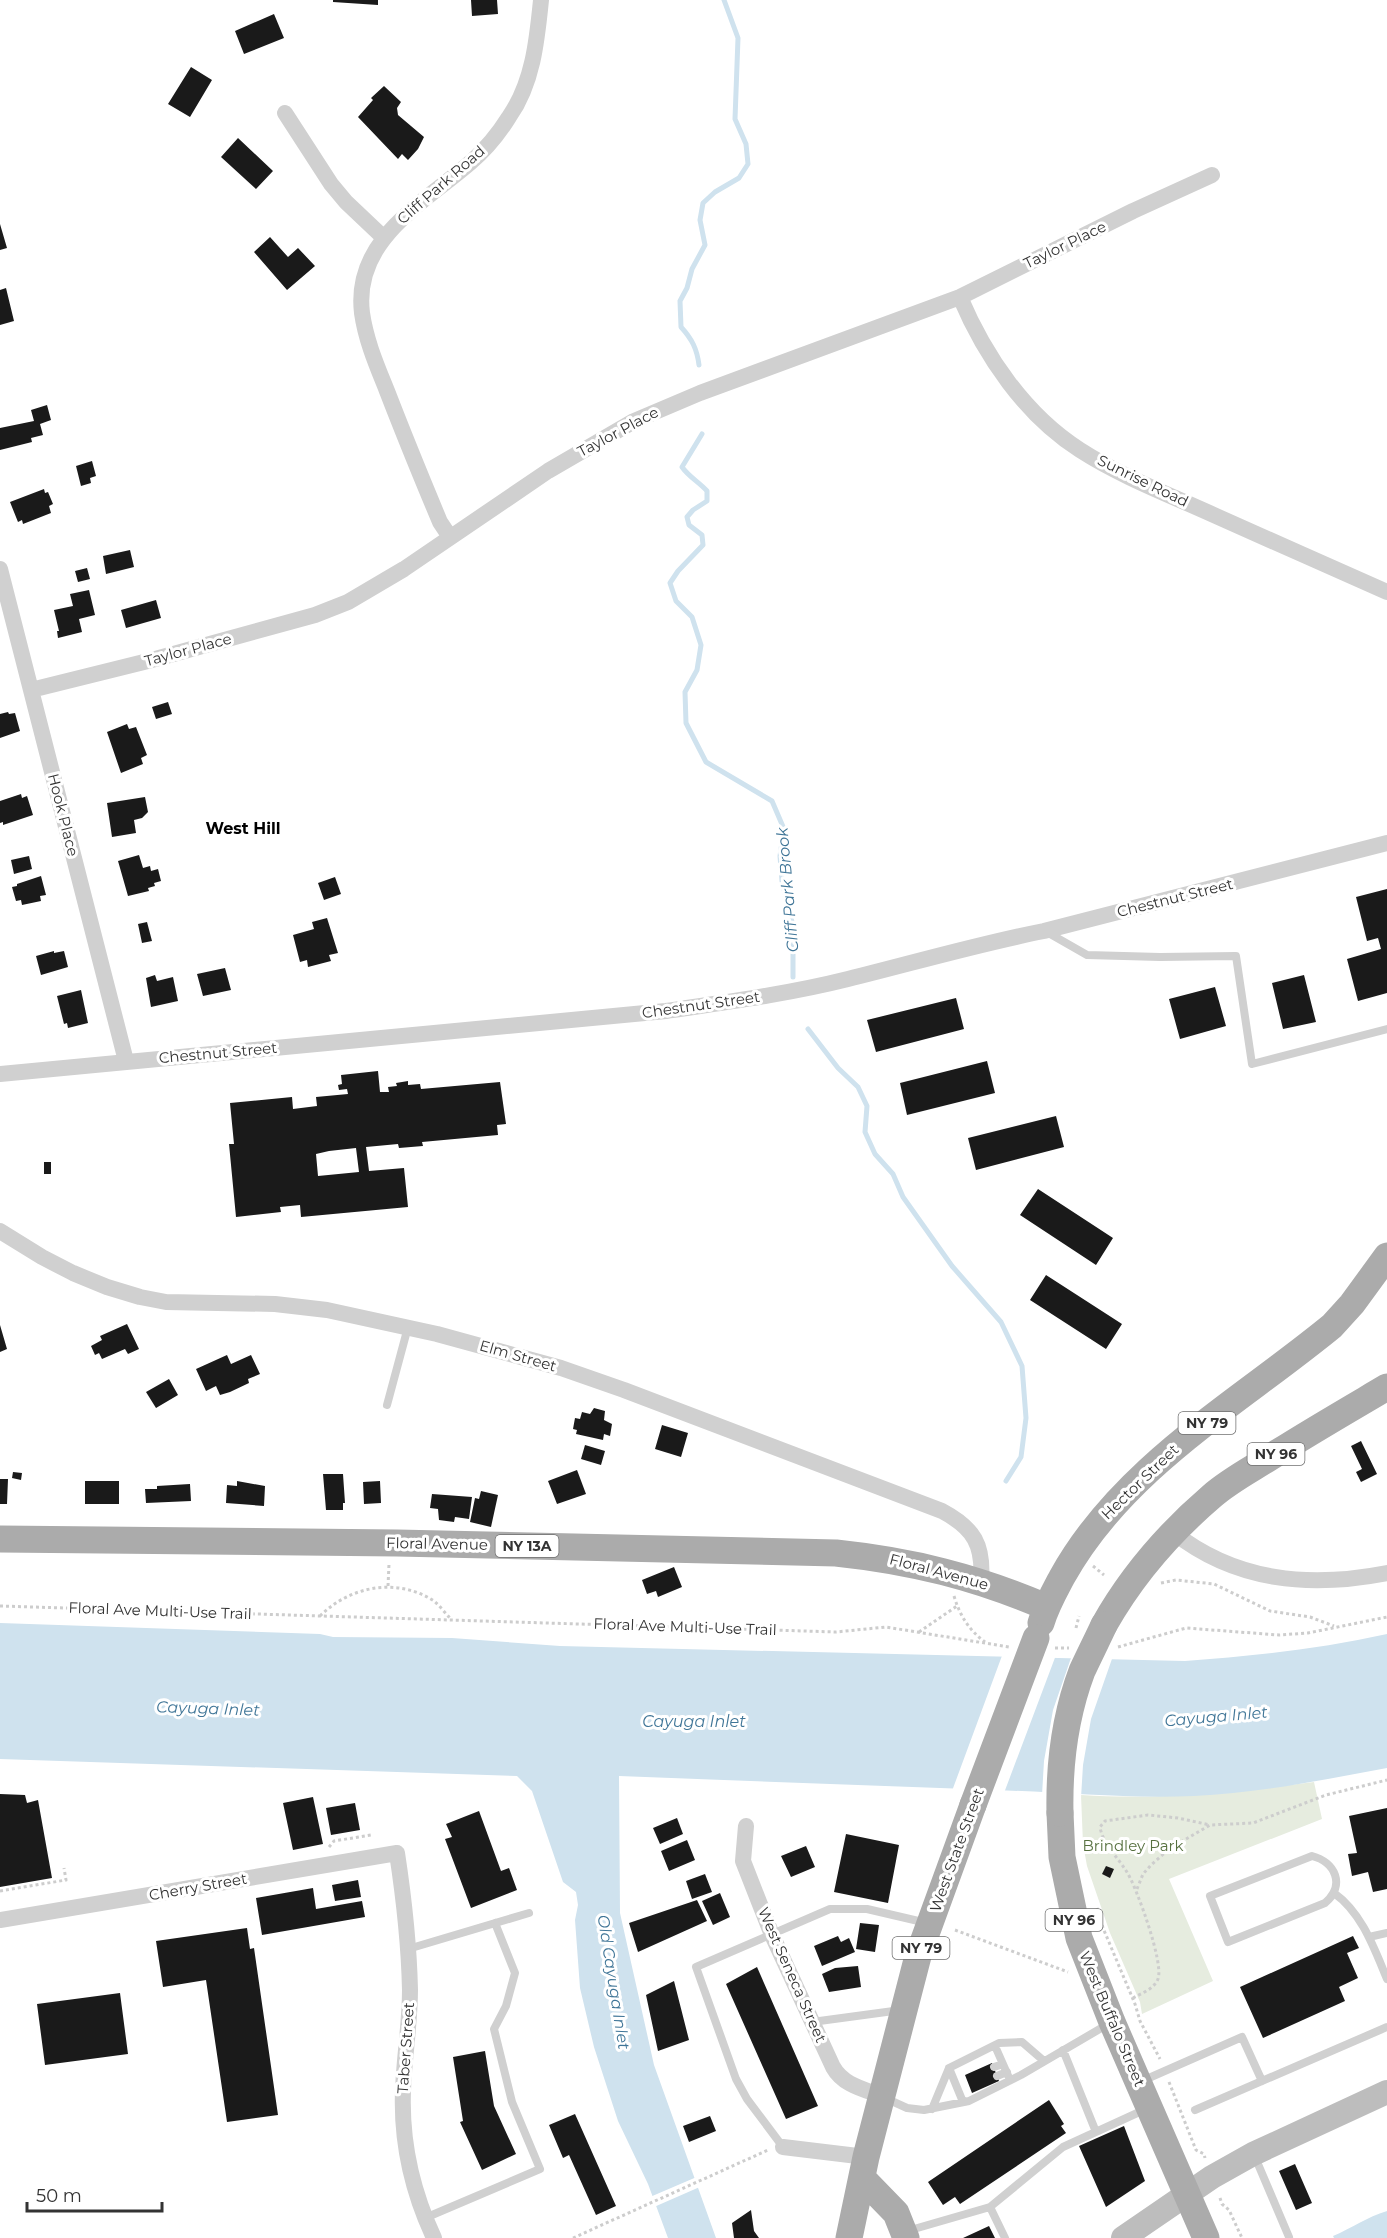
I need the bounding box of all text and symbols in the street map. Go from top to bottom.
street label: Cliff Park Road [393,141,489,228]
street label: Taylor Place [1020,216,1109,273]
street label: Taylor Place [574,402,662,461]
street label: Sunrise Road [1095,450,1192,511]
street label: Taylor Place [142,629,233,670]
street label: Hook Place [44,771,83,858]
district label: West Hill [205,819,281,838]
water label: Cliff Park Brook [772,825,802,953]
street label: Chestnut Street [1115,874,1235,921]
street label: Chestnut Street [641,987,761,1022]
street label: Chestnut Street [158,1038,278,1067]
street label: Elm Street [477,1335,559,1376]
road number: NY 79 [1178,1412,1236,1434]
street label: Hector Street [1097,1440,1182,1523]
road number: NY 96 [1248,1443,1304,1465]
street label: Floral Avenue [386,1533,488,1554]
road number: NY 13A [496,1535,558,1557]
street label: Floral Avenue [888,1549,991,1594]
street label: Floral Ave Multi-Use Trail [68,1598,252,1623]
street label: Floral Ave Multi-Use Trail [593,1614,777,1639]
water label: Cayuga Inlet [156,1697,260,1720]
water label: Cayuga Inlet [1164,1702,1269,1730]
water label: Cayuga Inlet [642,1712,746,1731]
street label: West State Street [925,1785,988,1914]
park label: Brindley Park [1083,1836,1183,1855]
street label: Cherry Street [147,1869,248,1904]
street label: West Seneca Street [754,1904,831,2045]
road number: NY 96 [1046,1909,1102,1931]
water label: Old Cayuga Inlet [593,1913,634,2051]
road number: NY 79 [892,1937,950,1959]
street label: West Buffalo Street [1075,1948,1150,2089]
street label: Taber Street [393,2002,418,2094]
scale bar [27,2175,162,2213]
text: 50 m [36,2185,82,2207]

